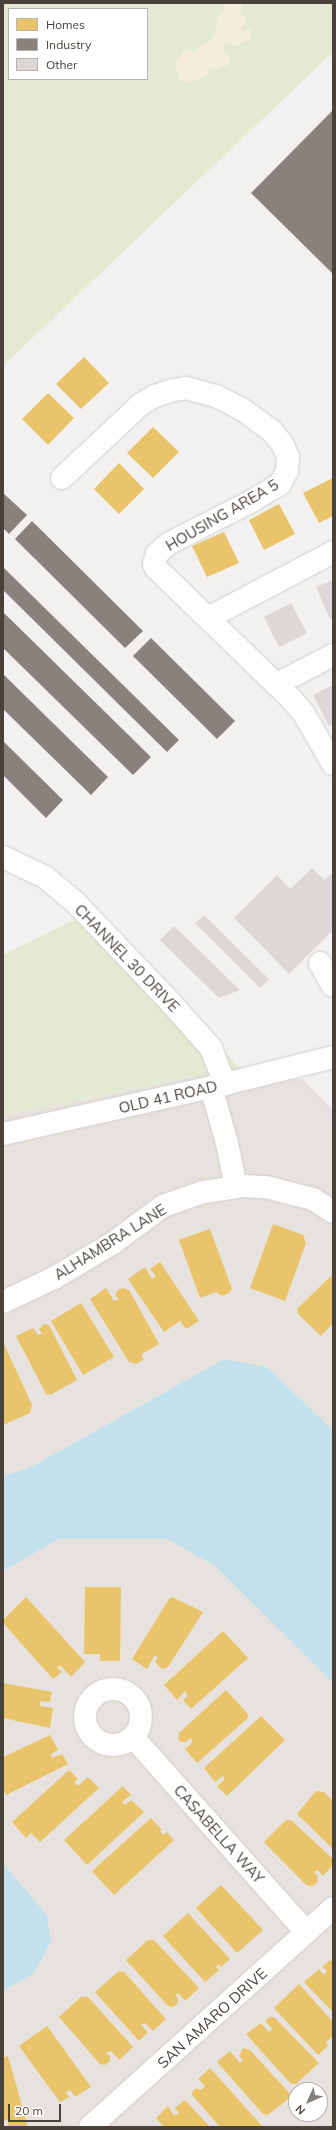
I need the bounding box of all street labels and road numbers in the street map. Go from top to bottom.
street label: HOUSING AREA 5 [162,475,282,555]
street label: CHANNEL 30 DRIVE [71,900,183,1016]
street label: OLD 41 ROAD [117,1077,219,1117]
street label: ALHAMBRA LANE [51,1200,169,1284]
street label: CASABELLA WAY [170,1781,268,1887]
street label: SAN AMARO DRIVE [154,1964,270,2072]

